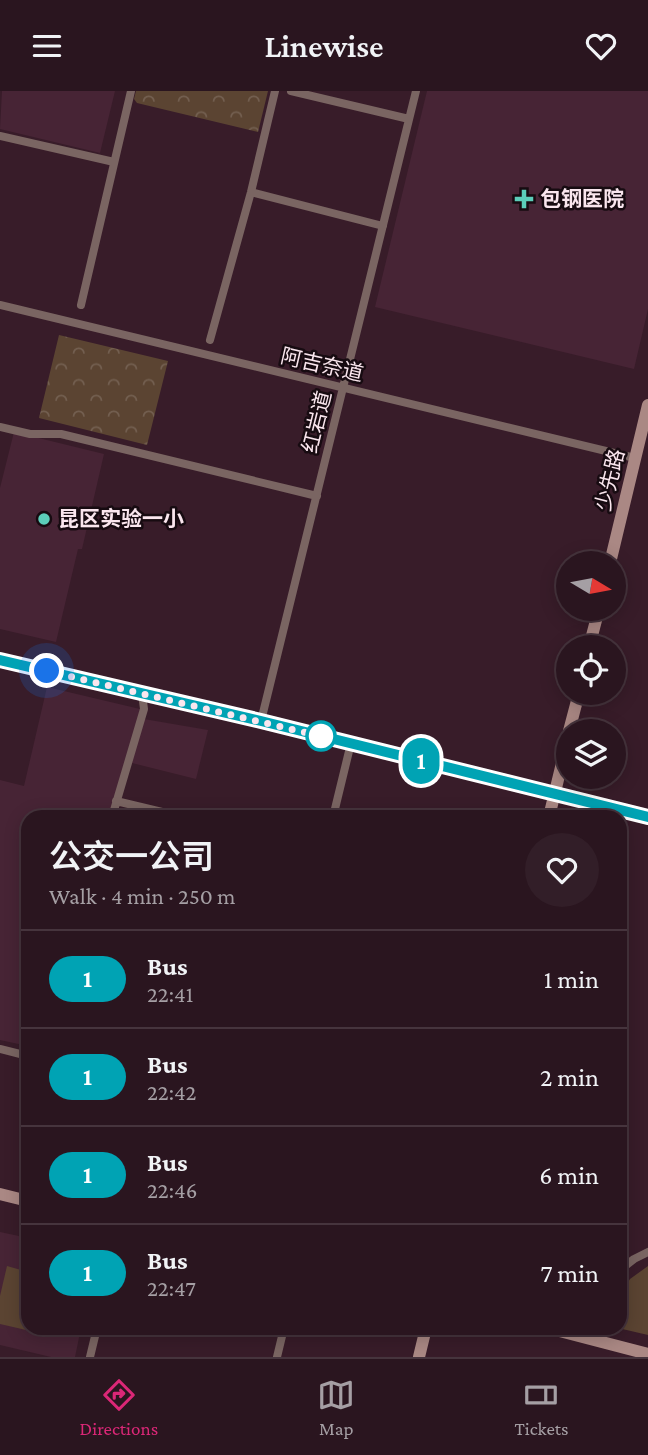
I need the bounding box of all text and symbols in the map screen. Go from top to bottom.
icon: menu [28,27,66,65]
icon: heart [582,27,620,65]
text: Linewise [264,28,384,64]
place label: 包钢医院 [540,187,624,211]
marker: 包钢医院 [514,189,534,209]
street label: 阿吉奈道 [278,344,366,386]
street label: 红岩道 [298,389,336,455]
street label: 少先路 [591,447,629,513]
place label: 昆区实验一小 [58,507,184,531]
marker: 昆区实验一小 [36,511,52,527]
north arrow [556,551,626,621]
map controls [556,551,626,789]
button: locate [556,635,626,705]
your location [29,653,64,688]
button: layers [556,719,626,789]
unlabelled marker [306,721,336,751]
line badge: 1 [398,738,444,784]
text: 1 [417,747,425,774]
button: heart [525,833,599,907]
text: 公交一公司 [49,838,214,875]
text: Walk · 4 min · 250 m [49,883,236,909]
text: Bus [147,952,188,981]
text: 1 [83,965,92,992]
text: 1 min [544,965,599,994]
text: 22:41 [147,981,193,1007]
text: Bus [147,1050,188,1079]
text: 1 [83,1063,92,1090]
text: 2 min [540,1063,599,1092]
text: 22:42 [147,1079,197,1105]
text: Bus [147,1148,188,1177]
text: 1 [83,1161,92,1188]
text: 6 min [539,1161,599,1190]
text: 22:46 [147,1177,198,1203]
text: Bus [147,1246,188,1275]
text: 1 [83,1259,92,1286]
text: 7 min [540,1259,599,1288]
text: 22:47 [147,1275,196,1301]
tab: Directions [80,1376,158,1439]
tab: Map [317,1376,355,1439]
tab: Tickets [514,1376,568,1439]

